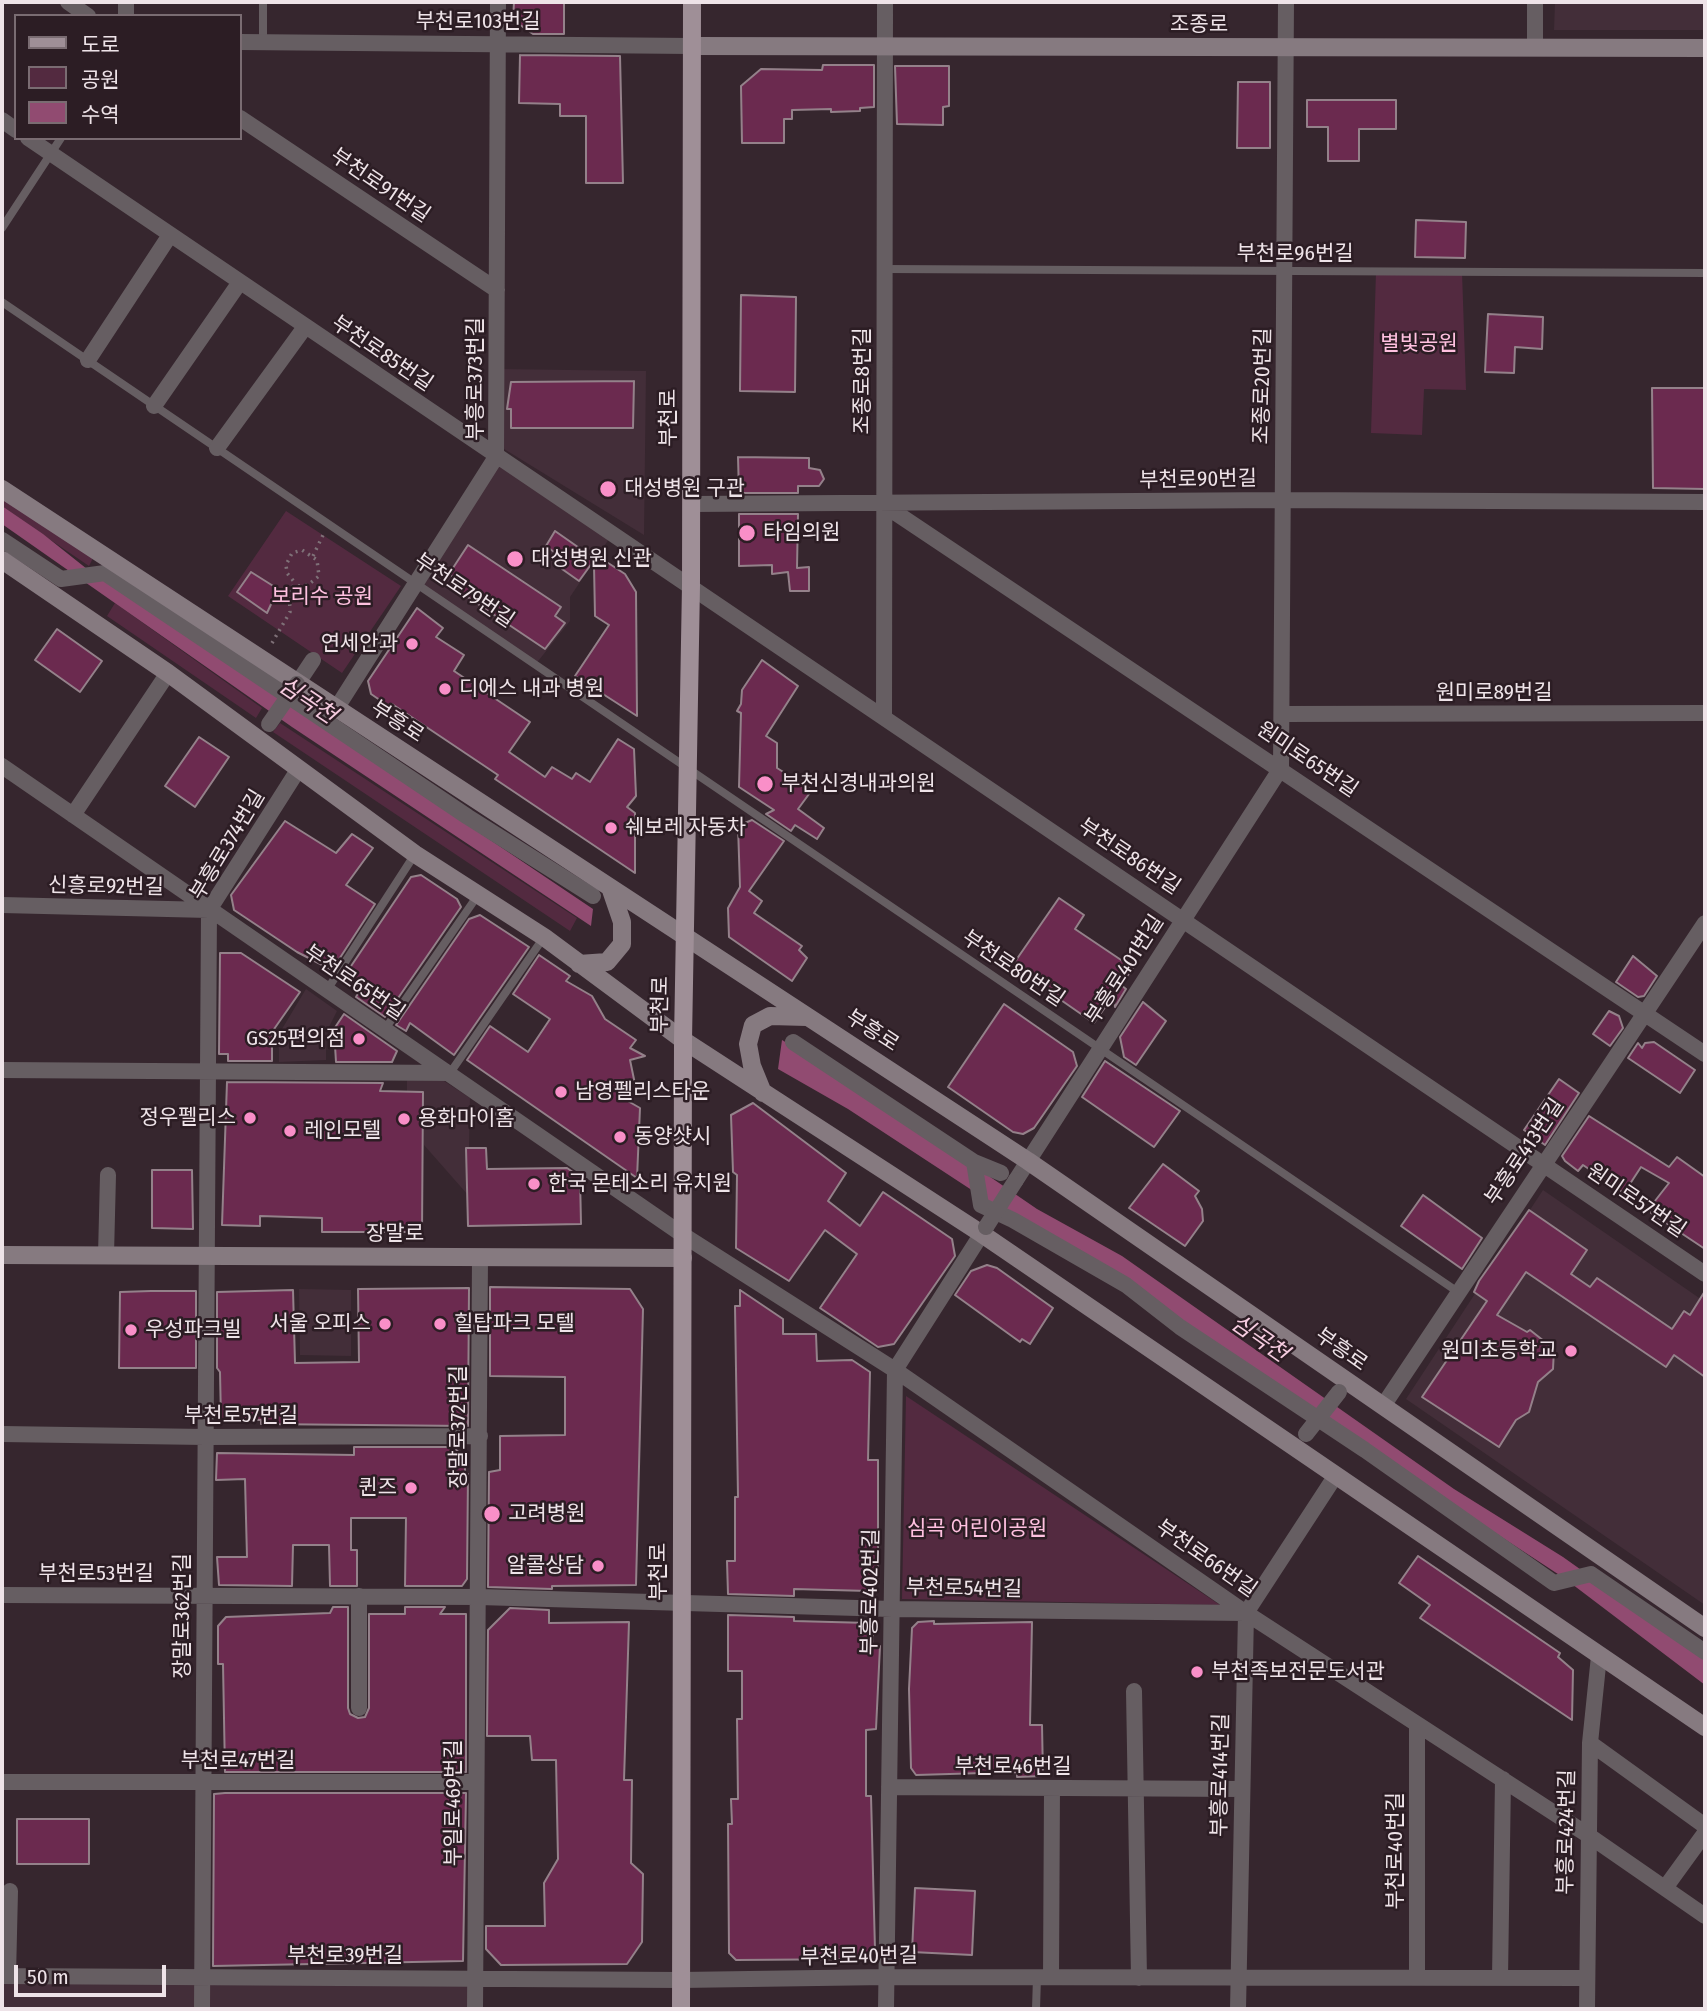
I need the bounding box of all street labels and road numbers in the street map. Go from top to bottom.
street label: 부천로103번길 [416,9,540,35]
street label: 조종로 [1170,12,1228,38]
street label: 부천로91번길 [325,144,435,228]
street label: 부천로96번길 [1236,241,1354,267]
street label: 부천로85번길 [327,311,437,397]
street label: 부흥로373번길 [463,317,489,441]
street label: 조종로8번길 [850,327,876,435]
street label: 조종로20번길 [1249,327,1277,445]
street label: 부천로 [656,389,682,447]
street label: 부천로90번길 [1139,466,1257,494]
street label: 부천로79번길 [409,548,519,634]
street label: 원미로89번길 [1435,680,1553,706]
street label: 부흥로 [366,696,428,748]
street label: 원미로65번길 [1252,717,1362,803]
street label: 부흥로374번길 [185,785,271,905]
street label: 부천로86번길 [1073,814,1185,900]
street label: 신흥로92번길 [48,873,164,901]
street label: 부흥로401번길 [1080,911,1170,1029]
street label: 부천로80번길 [957,926,1069,1012]
street label: 부천로65번길 [299,940,409,1026]
street label: 부천로 [648,976,674,1034]
street label: 부흥로 [841,1005,903,1057]
street label: 부흥로413번길 [1480,1094,1570,1210]
street label: 원미로57번길 [1582,1159,1690,1243]
street label: 장말로 [366,1221,424,1247]
street label: 부흥로 [1310,1323,1372,1377]
street label: 장말로372번길 [446,1365,472,1489]
street label: 부천로57번길 [184,1403,298,1429]
street label: 부천로66번길 [1151,1515,1261,1603]
street label: 부흥로402번길 [857,1528,885,1656]
street label: 부천로 [646,1543,672,1601]
street label: 장말로362번길 [170,1553,196,1679]
street label: 부천로53번길 [38,1561,154,1587]
street label: 부천로54번길 [906,1575,1022,1603]
street label: 부흥로414번길 [1207,1713,1235,1837]
street label: 부일로469번길 [441,1739,467,1867]
street label: 부천로47번길 [181,1748,295,1774]
street label: 부천로46번길 [954,1754,1072,1780]
street label: 부흥로424번길 [1553,1769,1581,1895]
street label: 부천로40번길 [1383,1792,1409,1910]
street label: 부천로39번길 [287,1943,403,1969]
street label: 부천로40번길 [800,1943,918,1971]

